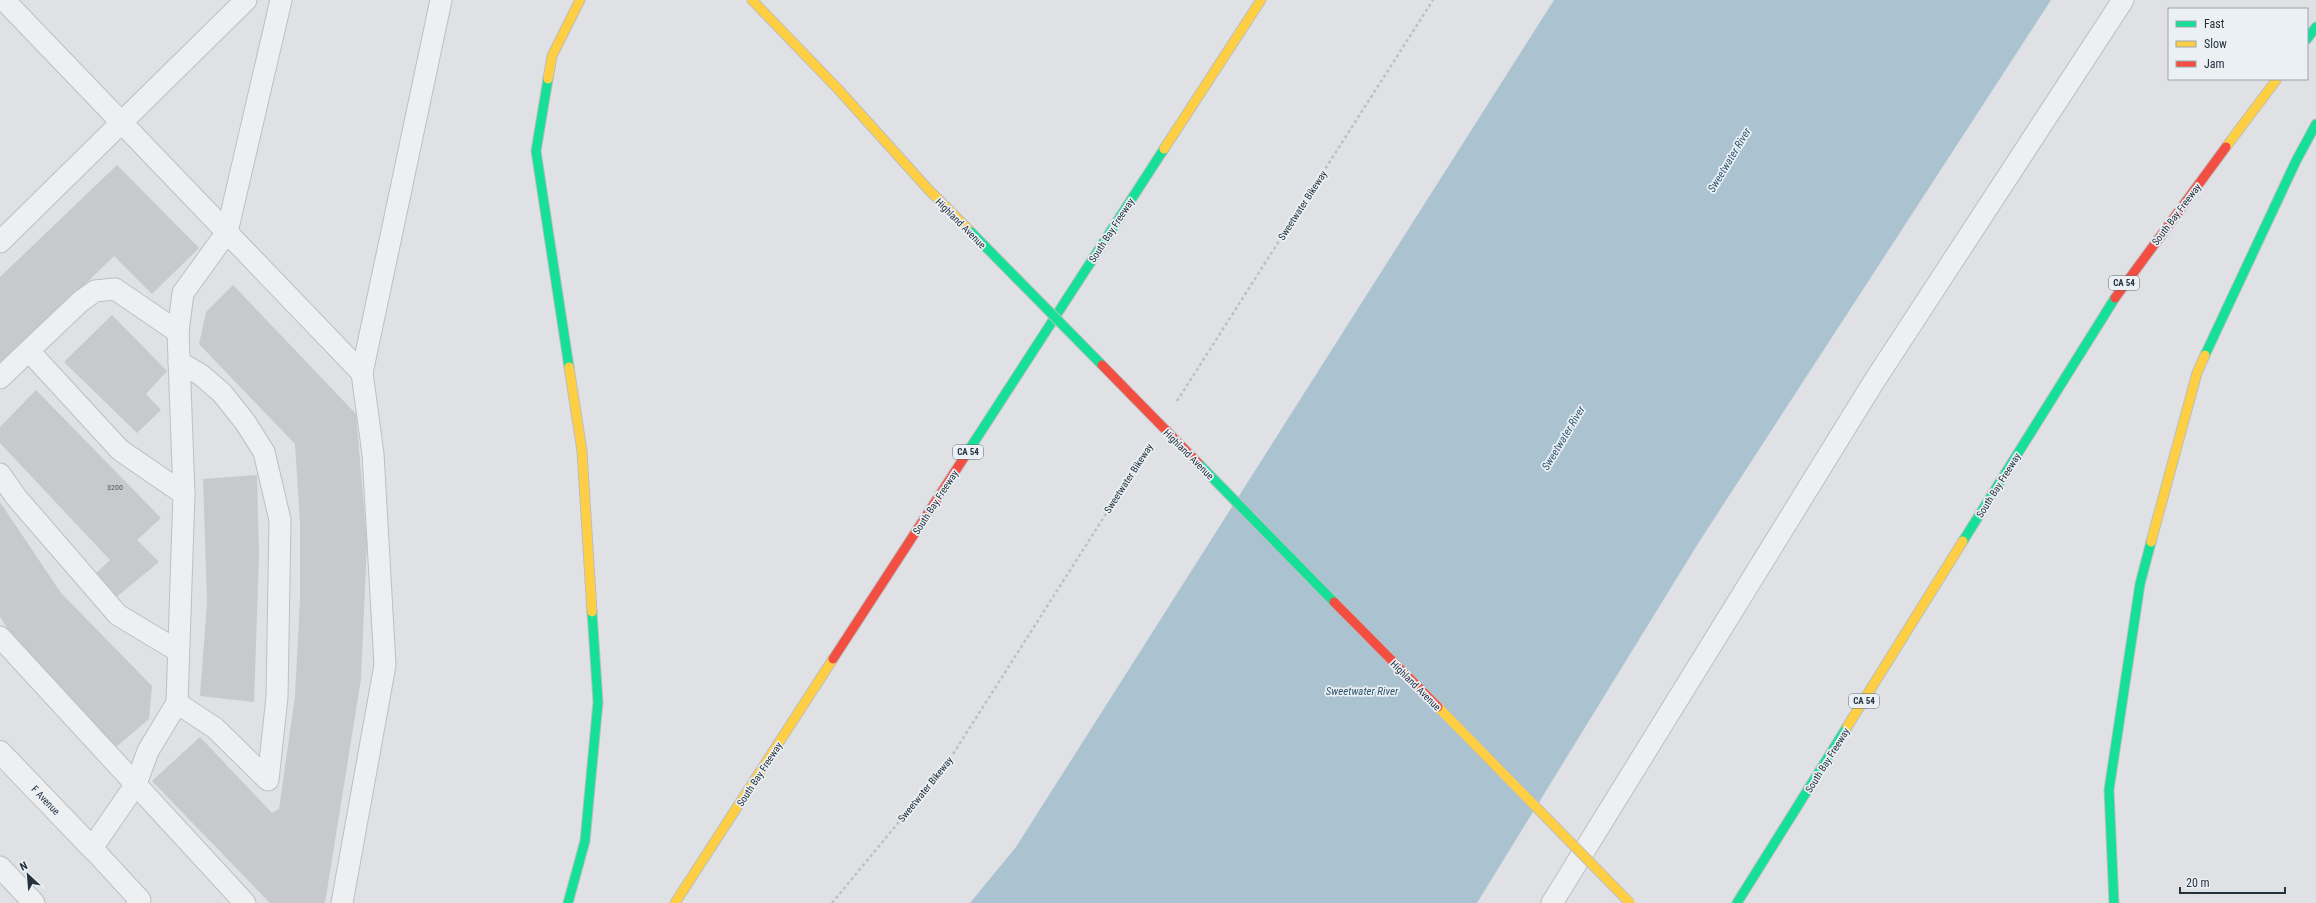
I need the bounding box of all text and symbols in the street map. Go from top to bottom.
legend [2168,8,2308,80]
text: Fast [2204,17,2225,31]
text: Slow [2204,37,2227,51]
text: Jam [2204,57,2225,71]
water label: Sweetwater River [1705,125,1754,195]
street label: Sweetwater Bikeway [1276,169,1329,242]
street label: South Bay Freeway [2150,181,2203,247]
street label: Highland Avenue [933,196,988,251]
street label: South Bay Freeway [1087,196,1136,264]
road number: CA 54 [2109,276,2139,290]
water label: Sweetwater River [1539,403,1588,473]
street label: Highland Avenue [1161,427,1216,482]
street label: Sweetwater Bikeway [1102,442,1155,515]
road number: CA 54 [953,445,983,459]
street label: South Bay Freeway [1974,451,2023,520]
street label: South Bay Freeway [911,468,960,536]
house number: 3200 [107,483,123,492]
street label: Highland Avenue [1388,658,1443,713]
water label: Sweetwater River [1326,685,1399,698]
road number: CA 54 [1849,694,1879,708]
street label: South Bay Freeway [1803,726,1852,795]
street label: South Bay Freeway [735,740,784,808]
street label: Sweetwater Bikeway [896,755,955,824]
street label: F Avenue [29,784,62,817]
north arrow [8,855,48,895]
text: N [18,859,30,874]
scale bar [2180,869,2285,895]
text: 20 m [2186,876,2210,890]

